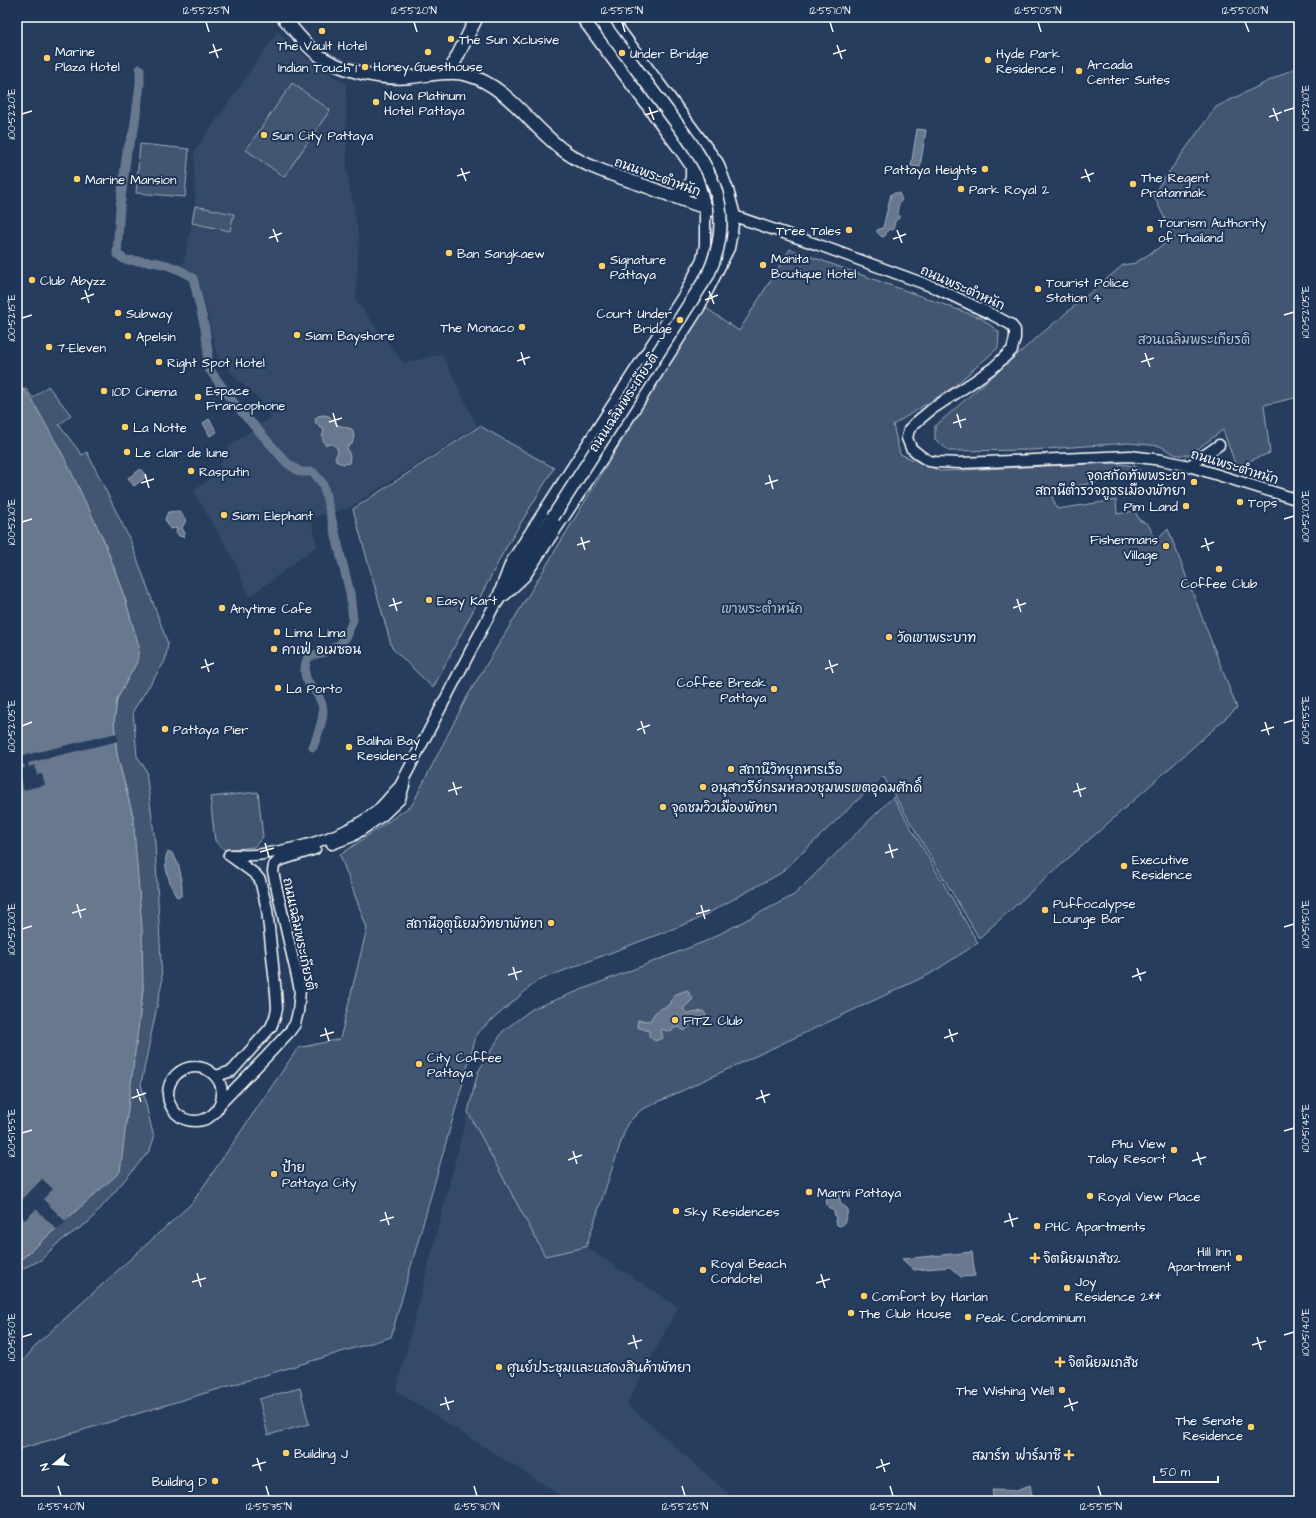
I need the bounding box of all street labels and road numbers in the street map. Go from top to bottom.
street label: ถนนพระตำหนัก [612,153,703,201]
street label: ถนนพระตำหนัก [917,261,1008,315]
street label: ถนนเฉลิมพระเกียรติ [585,349,663,456]
street label: ถนนพระตำหนัก [1189,445,1281,489]
street label: ถนนเฉลิมพระเกียรติ [278,876,320,992]

